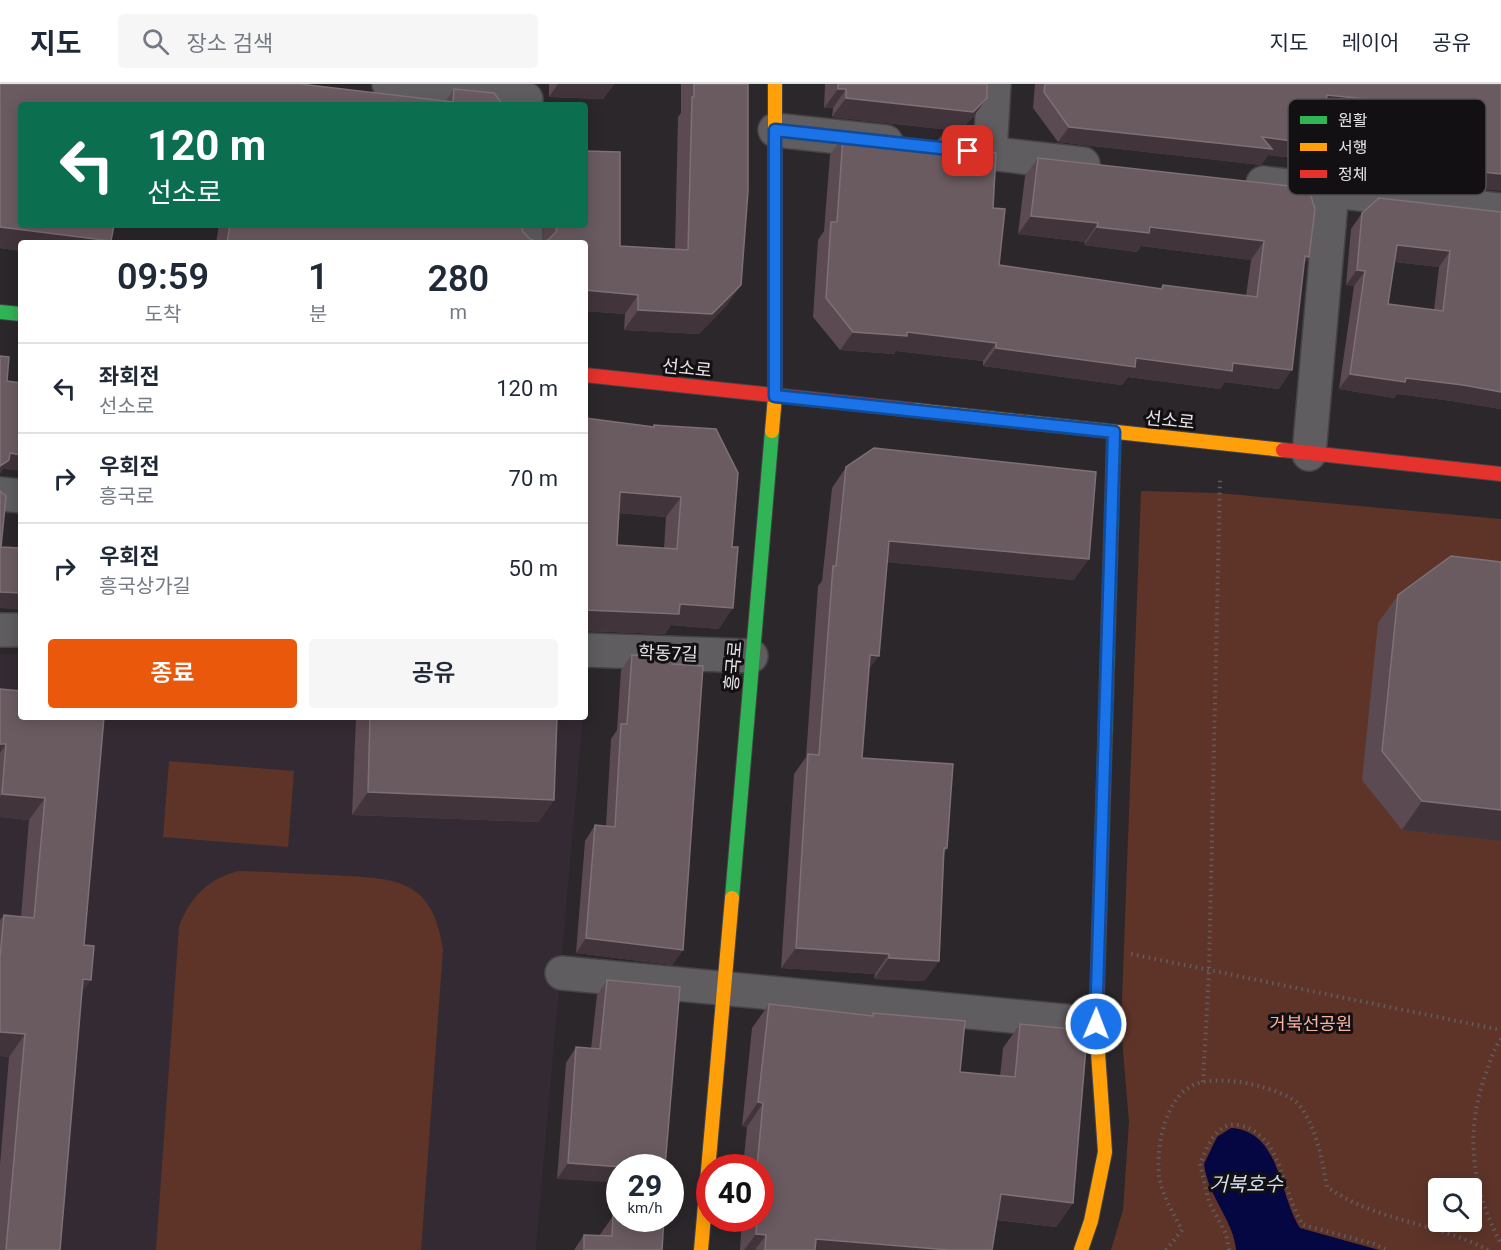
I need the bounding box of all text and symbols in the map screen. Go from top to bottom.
search box [118,14,538,68]
icon: search [139,25,172,58]
text: 지도 [30,27,82,60]
text: 장소 검색 [187,31,273,56]
text: 지도 [1270,31,1308,55]
text: 레이어 [1341,31,1399,55]
text: 공유 [1432,31,1471,55]
legend [1288,99,1486,195]
text: 원활 [1338,111,1368,130]
text: 120 m [147,121,266,170]
pin [942,125,993,176]
icon: left [48,126,126,204]
icon: arrive [951,134,984,167]
text: 서행 [1338,138,1367,157]
text: 정체 [1338,165,1367,184]
text: 선소로 [147,177,222,209]
text: 09:59 [117,256,209,298]
text: 1 [308,256,328,298]
text: 280 [427,258,489,300]
text: m [449,300,467,324]
text: 도착 [145,302,181,326]
text: 분 [309,302,327,326]
street label: 선소로 [661,355,713,381]
text: 좌회전 [99,364,160,389]
icon: left [48,372,81,405]
text: 120 m [496,376,558,401]
text: 선소로 [99,394,154,418]
street label: 선소로 [1144,407,1196,433]
text: 우회전 [99,454,160,479]
icon: right [48,462,81,495]
text: 70 m [509,466,558,491]
text: 흥국로 [99,484,154,508]
text: 우회전 [99,544,160,569]
icon: right [48,552,81,585]
text: 50 m [509,556,558,581]
text: 흥국상가길 [99,574,191,598]
button: 종료 [48,639,297,708]
button: 공유 [309,639,558,708]
street label: 흥국로 [720,640,746,692]
street label: 학동7길 [638,641,698,665]
position arrow [1064,992,1128,1056]
park label: 거북선공원 [1270,1013,1352,1034]
speed limit sign: 40 [696,1154,774,1232]
text: 29 [628,1168,662,1203]
water label: 거북호수 [1209,1172,1283,1196]
map controls [1428,1178,1482,1232]
button: search [1428,1178,1482,1232]
text: km/h [627,1199,663,1217]

